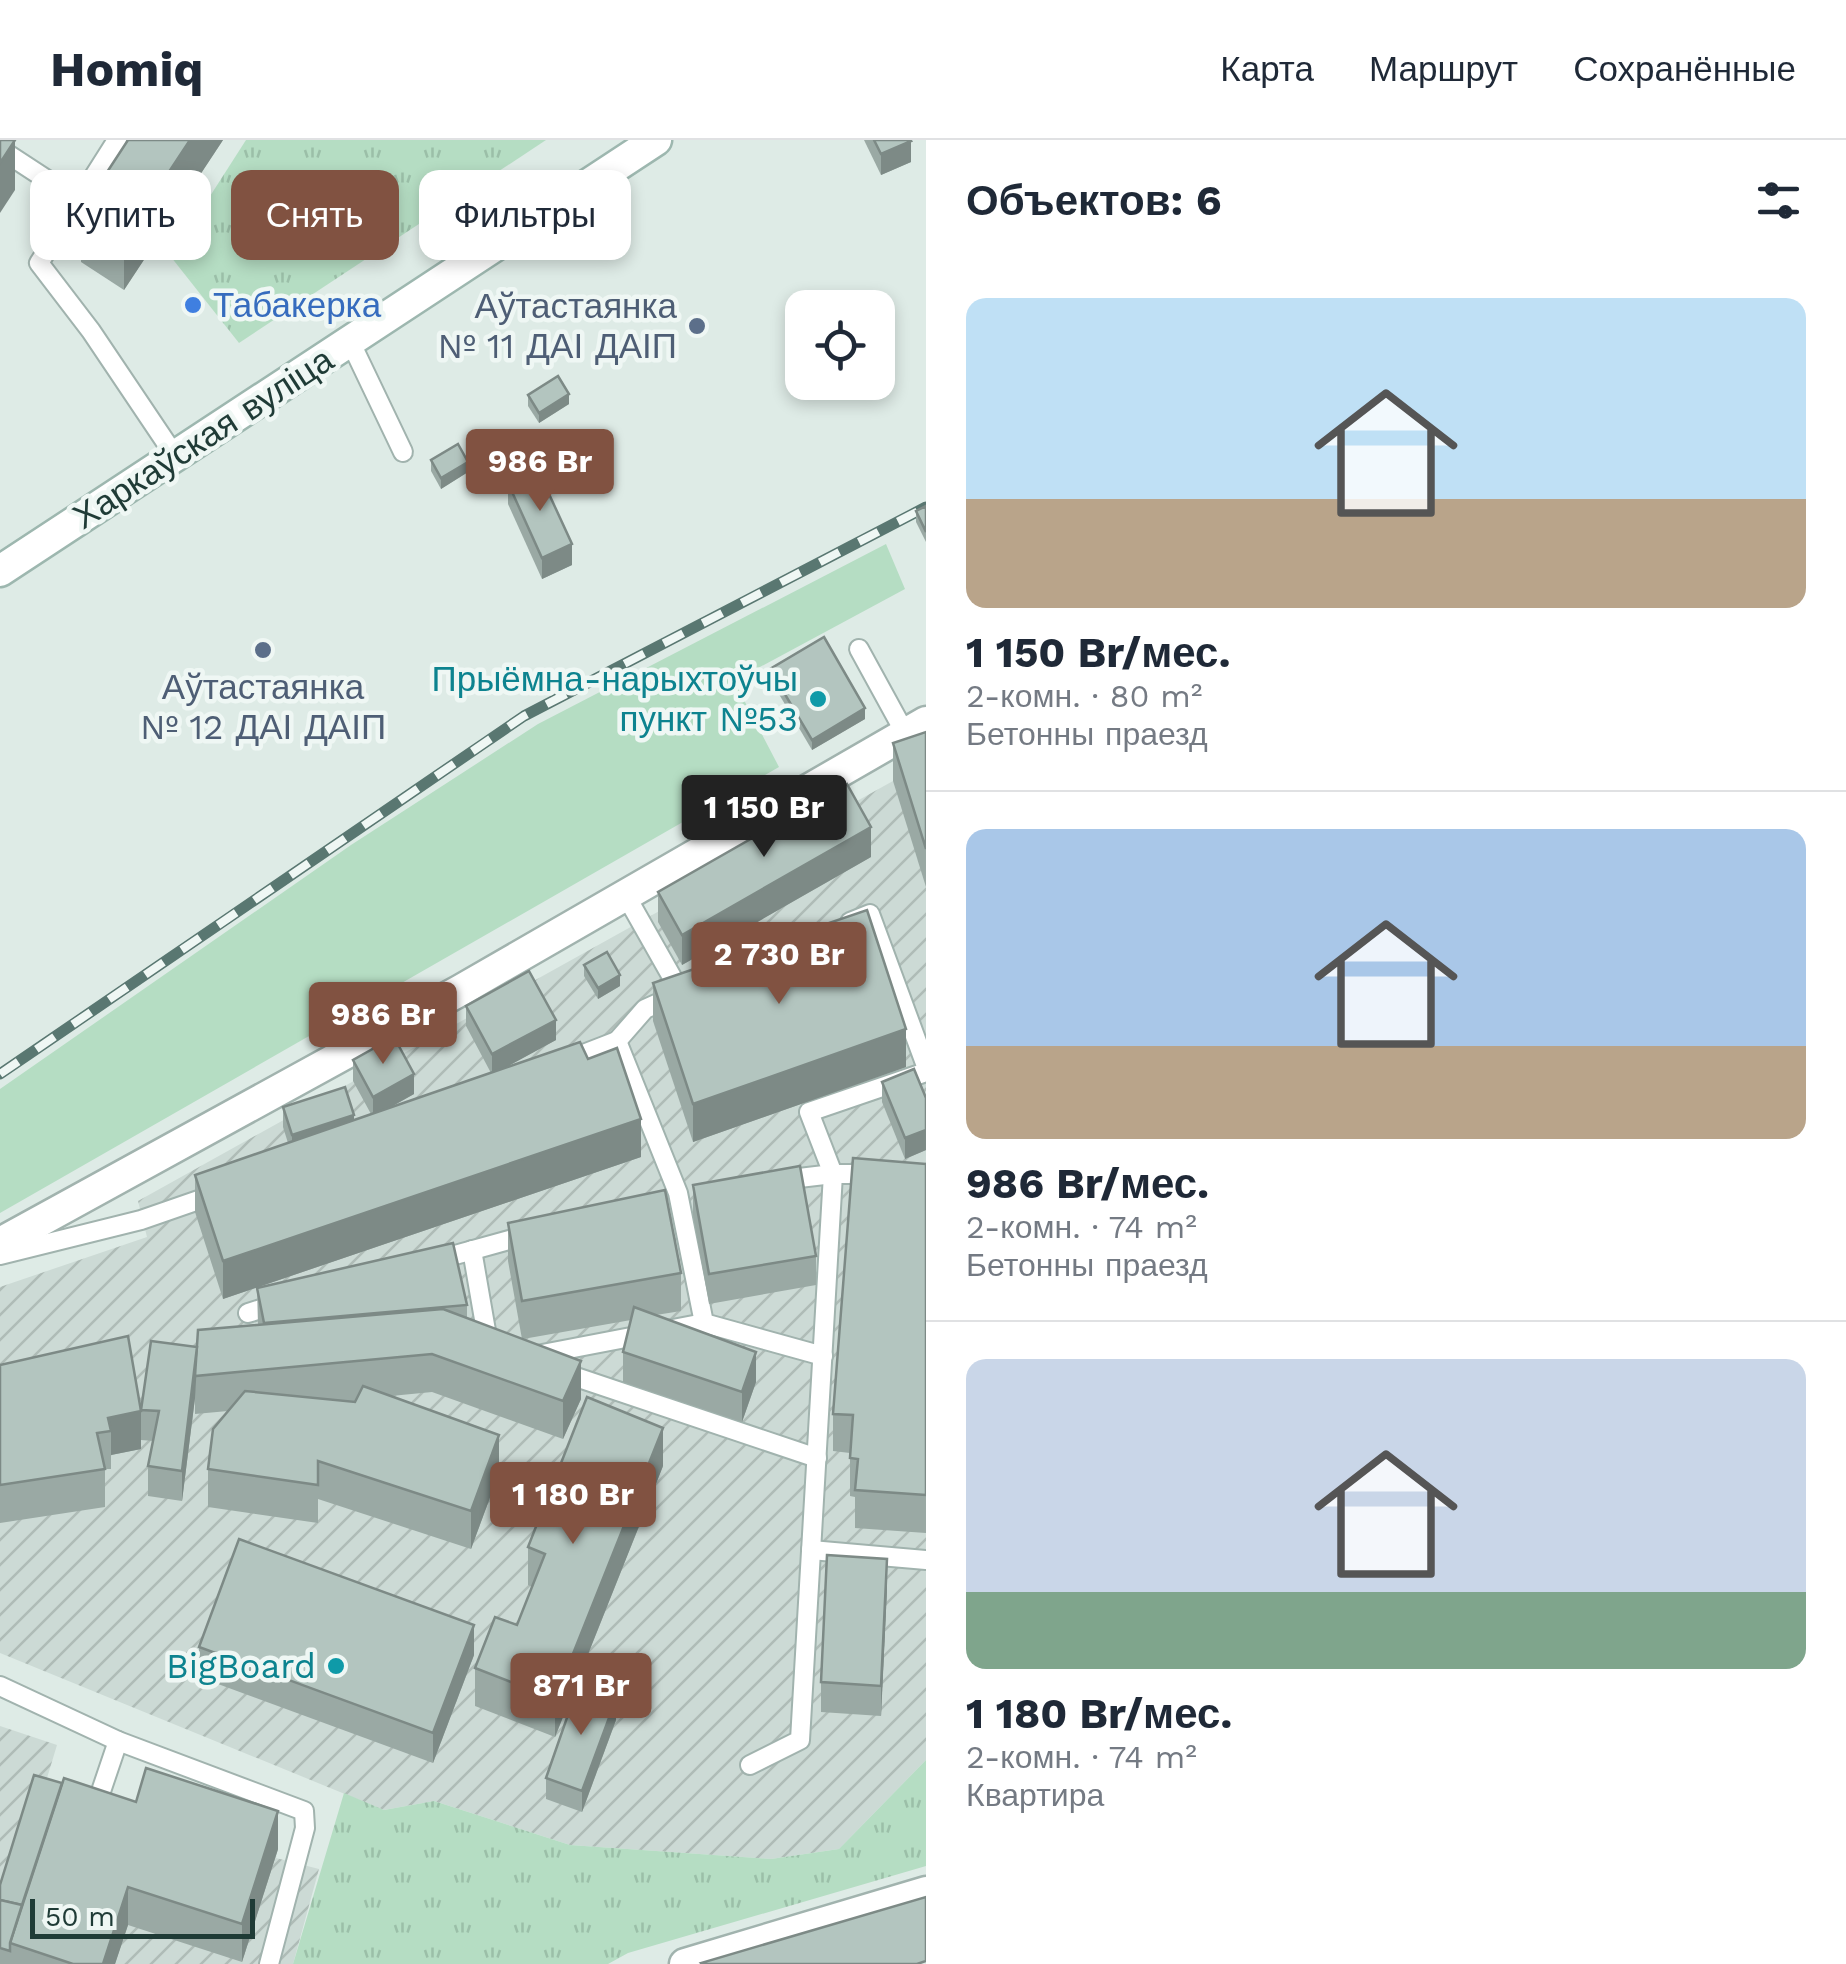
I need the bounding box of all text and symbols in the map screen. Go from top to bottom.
text: Homiq [50,41,203,98]
text: Карта [1220,48,1314,90]
text: Маршрут [1369,48,1518,90]
text: Сохранённые [1573,48,1796,90]
chip: Купить [30,170,211,260]
chip: Снять [231,170,399,260]
chip: Фильтры [419,170,631,260]
icon: filters [1751,173,1806,228]
text: Объектов: 6 [966,176,1222,225]
place label: Табакерка [213,284,382,326]
place label: Аўтастаянка № 11 ДАІ ДАІП [438,285,678,367]
map controls [785,290,895,400]
button: locate [785,290,895,400]
marker: Табакерка [182,294,204,316]
marker: Аўтастаянка № 11 ДАІ ДАІП [686,315,708,337]
street label: Харкаўская вуліца [65,338,341,538]
icon: home [1296,363,1476,543]
pin: 986 Br [459,429,621,514]
text: 986 Br [488,442,592,480]
text: 1 150 Br/мес. [966,628,1231,677]
marker: Аўтастаянка № 12 ДАІ ДАІП [252,639,274,661]
place label: Прыёмна-нарыхтоўчы пункт №53 [432,658,798,740]
place label: Аўтастаянка № 12 ДАІ ДАІП [140,666,386,748]
text: 2-комн. · 80 m² [966,677,1202,715]
marker: Прыёмна-нарыхтоўчы пункт №53 [807,688,829,710]
text: Бетонны праезд [966,715,1208,753]
pin: 1 150 Br [661,775,867,860]
text: 1 150 Br [704,788,824,826]
icon: home [1296,894,1476,1074]
pin: 2 730 Br [676,922,882,1007]
text: 2 730 Br [713,935,845,973]
pin: 986 Br [302,982,464,1067]
text: 986 Br [331,995,435,1033]
text: 986 Br/мес. [966,1159,1209,1208]
text: 2-комн. · 74 m² [966,1208,1197,1246]
text: Бетонны праезд [966,1246,1208,1284]
icon: home [1296,1424,1476,1604]
pin: 1 180 Br [470,1462,676,1547]
text: 1 180 Br [512,1475,634,1513]
place label: BigBoard [166,1645,316,1687]
pin: 871 Br [500,1653,662,1738]
marker: BigBoard [325,1655,347,1677]
text: 871 Br [532,1666,630,1704]
text: 1 180 Br/мес. [966,1689,1232,1738]
text: 2-комн. · 74 m² [966,1738,1197,1776]
text: Квартира [966,1776,1104,1814]
scale bar [30,1894,255,1938]
text: 50 m [45,1900,115,1933]

